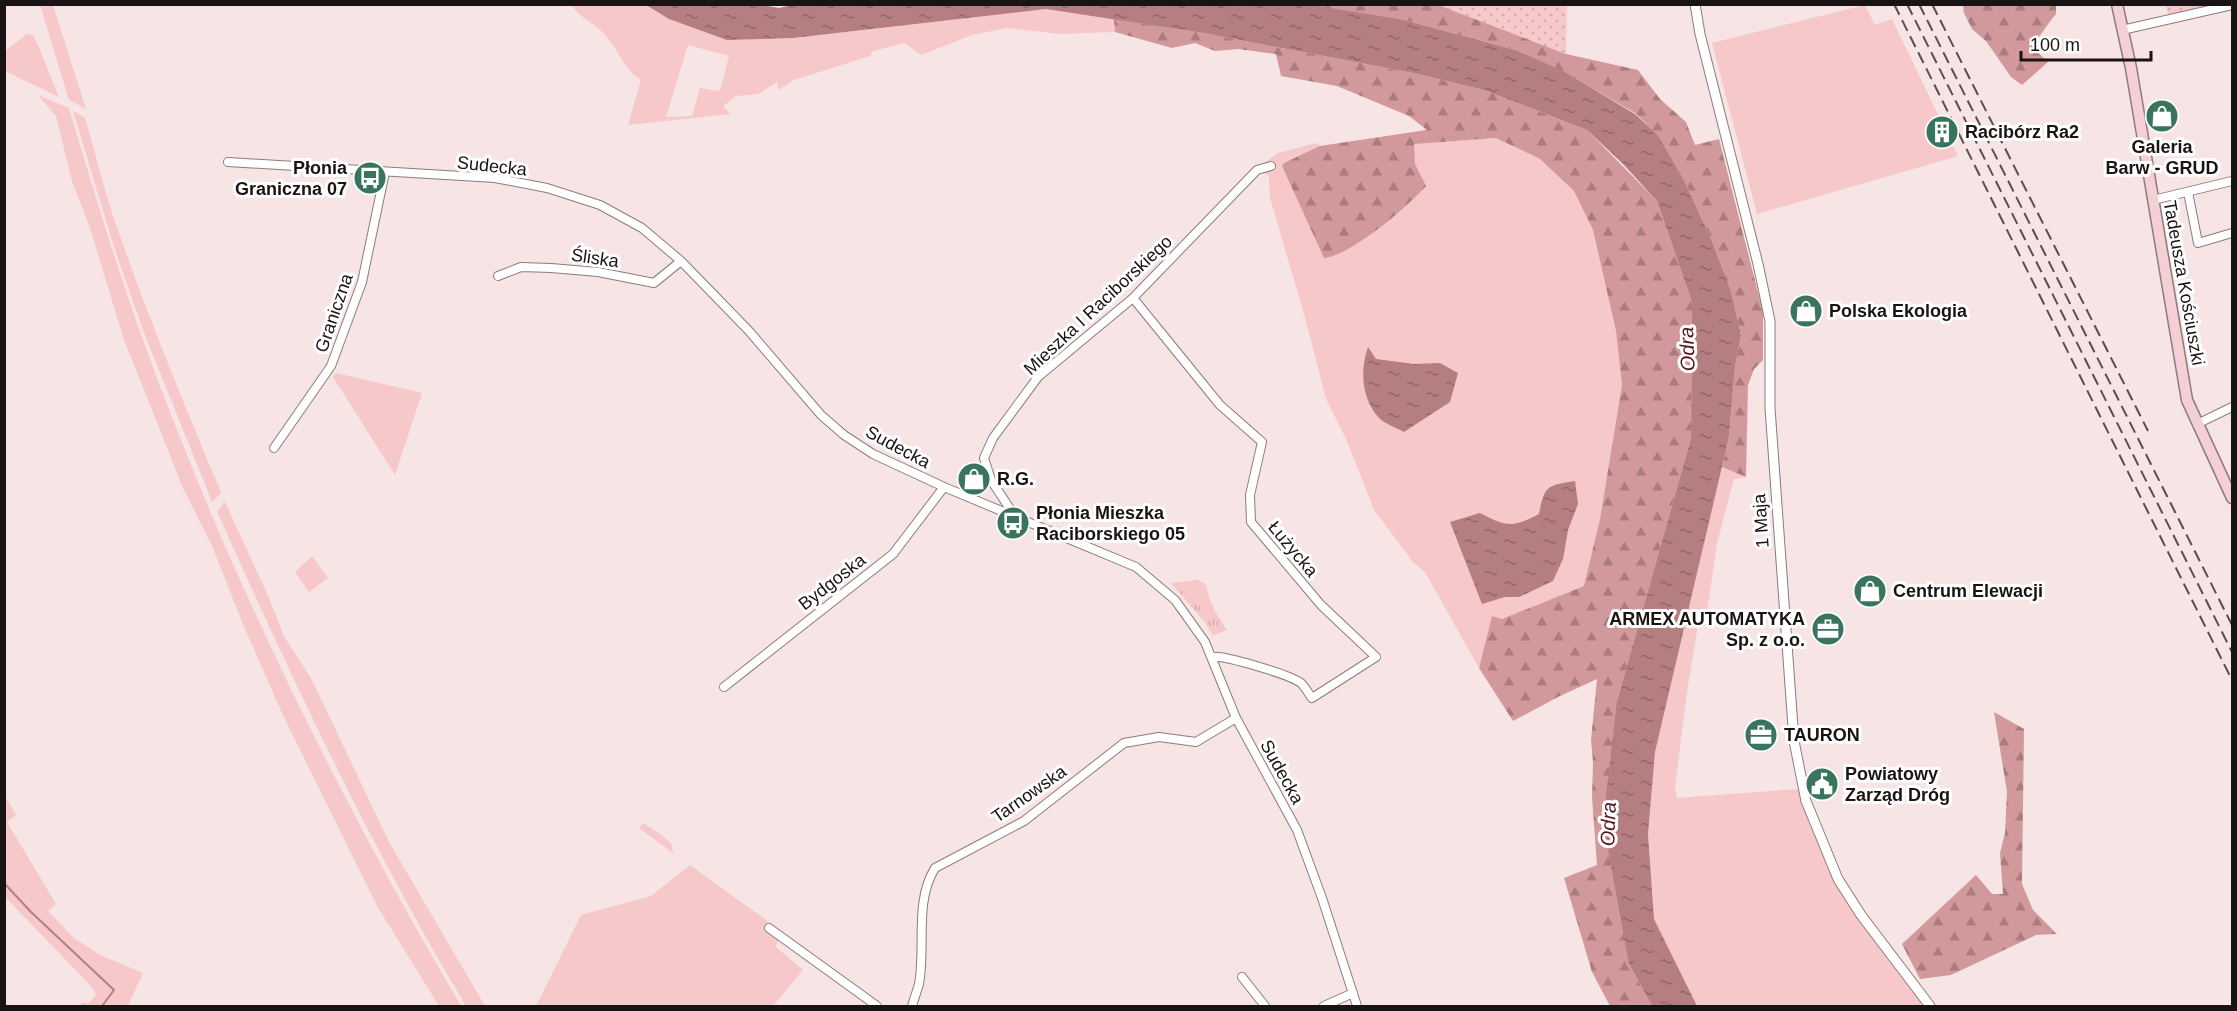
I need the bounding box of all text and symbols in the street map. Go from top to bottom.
scale bar [2021,24,2152,62]
text: 100 m [2030,35,2080,55]
shop icon: Galeria Barw - GRUD [2144,98,2180,134]
building icon: Racibórz Ra2 [1924,114,1960,150]
place label: Racibórz Ra2 [1965,122,2079,142]
place label: Galeria Barw - GRUD [2105,137,2219,178]
street label: Sudecka [456,152,529,180]
place label: Płonia Graniczna 07 [235,158,348,199]
bus stop icon: Płonia Graniczna 07 [352,160,388,196]
street label: Tadeusza Kościuszki [2160,199,2208,367]
street label: Mieszka I Raciborskiego [1020,231,1176,379]
street label: Śliska [570,244,621,271]
street label: Graniczna [311,270,357,355]
shop icon: Polska Ekologia [1788,293,1824,329]
place label: Polska Ekologia [1829,301,1968,321]
water label: Odra [1675,326,1699,372]
street label: Sudecka [862,422,934,473]
shop icon: R.G. [956,461,992,497]
place label: R.G. [997,469,1034,489]
street label: 1 Maja [1749,492,1773,549]
place label: Płonia Mieszka Raciborskiego 05 [1036,503,1185,544]
bus stop icon: Płonia Mieszka Raciborskiego 05 [995,505,1031,541]
street label: Łużycka [1264,517,1323,581]
street label: Bydgoska [795,549,870,614]
shop icon: Centrum Elewacji [1852,573,1888,609]
place label: Centrum Elewacji [1893,581,2043,601]
place label: ARMEX AUTOMATYKA Sp. z o.o. [1609,609,1805,650]
office icon: ARMEX AUTOMATYKA Sp. z o.o. [1810,611,1846,647]
office icon: TAURON [1743,717,1779,753]
place label: TAURON [1784,725,1860,745]
street label: Sudecka [1256,737,1308,808]
street label: Tarnowska [988,761,1071,827]
place label: Powiatowy Zarząd Dróg [1845,764,1950,805]
public building icon: Powiatowy Zarząd Dróg [1804,766,1840,802]
water label: Odra [1596,801,1620,847]

